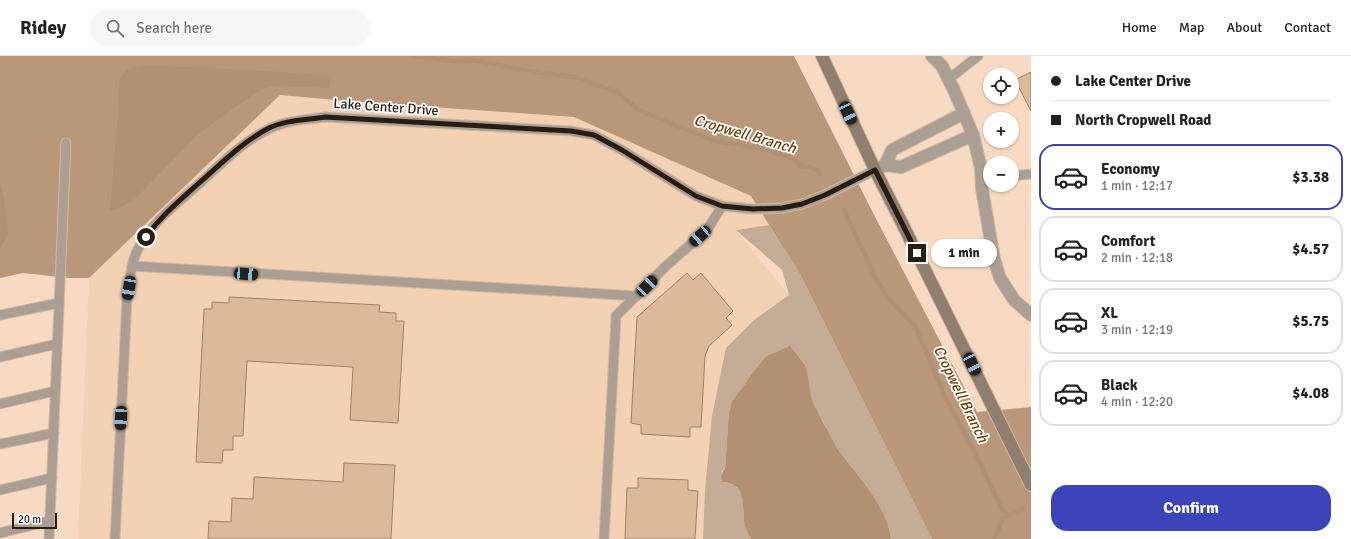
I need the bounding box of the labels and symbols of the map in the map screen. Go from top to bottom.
street label: Lake Center Drive [333,95,439,119]
car [837,100,859,126]
water label: Cropwell Branch [692,111,799,157]
car [687,224,713,248]
route start [137,228,155,246]
callout: 1 min [931,239,997,267]
route end [908,244,926,262]
car [234,267,258,281]
car [634,273,660,299]
car [121,275,137,301]
water label: Cropwell Branch [930,343,993,446]
car [961,351,983,377]
car [114,406,128,430]
scale bar [12,511,57,530]

